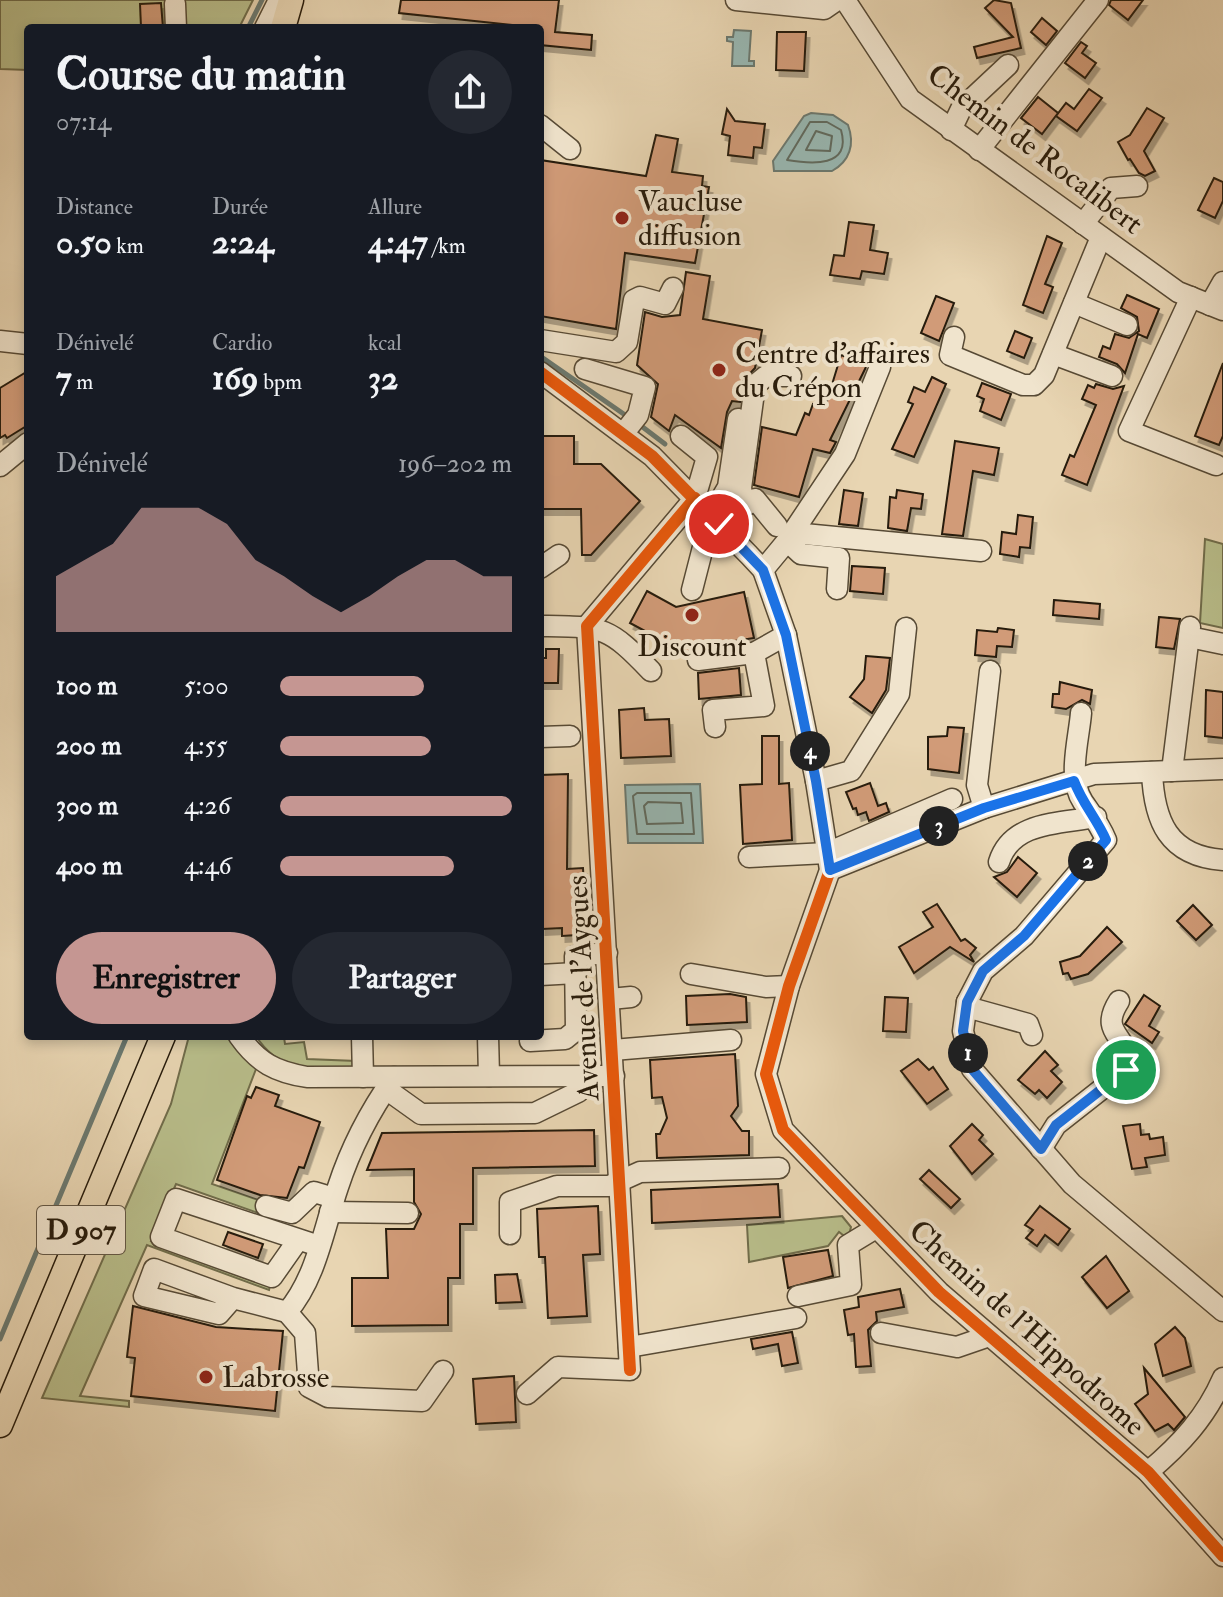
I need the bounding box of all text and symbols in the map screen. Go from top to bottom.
text: Course du matin [56,48,346,103]
button: share [428,50,512,134]
street label: Chemin de Rocalibert [920,56,1150,242]
text: 07:14 [56,106,111,138]
place label: Vaucluse diffusion [638,183,743,254]
text: Distance [56,193,133,221]
text: Durée [212,193,268,221]
text: Allure [368,193,422,221]
marker: Vaucluse diffusion [613,209,631,227]
text: 0.50 [56,221,112,264]
text: 2:24 [212,221,273,264]
text: 4:47 [368,221,428,264]
text: km [112,232,144,260]
text: /km [428,232,466,260]
text: Dénivelé [56,329,133,357]
text: Cardio [212,329,272,357]
text: kcal [368,329,402,357]
place label: Centre d'affaires du Crépon [735,335,930,406]
text: 7 [56,357,72,400]
text: 169 [212,357,259,400]
text: 32 [368,357,398,400]
marker: Centre d'affaires du Crépon [710,361,728,379]
text: m [72,368,93,396]
text: bpm [259,368,302,396]
text: Dénivelé [56,448,148,480]
text: 196–202 m [398,448,512,480]
pin [685,490,753,558]
icon: check [697,502,741,546]
marker: Discount [683,606,701,624]
place label: Discount [637,628,747,665]
text: 100 m [56,670,117,702]
text: 5:00 [184,670,229,702]
text: 200 m [56,730,121,762]
text: 4:55 [184,730,227,762]
pin: 4 [790,731,830,771]
text: 4 [804,737,816,765]
text: 300 m [56,790,118,822]
text: 4:26 [184,790,231,822]
pin: 3 [919,806,959,846]
text: 3 [935,812,943,840]
pin: 2 [1068,841,1108,881]
text: 2 [1082,847,1094,875]
text: 400 m [56,850,122,882]
text: 4:46 [184,850,232,882]
street label: Avenue de l'Aygues [559,874,607,1103]
button: Enregistrer [56,932,276,1024]
button: Partager [292,932,512,1024]
pin: 1 [948,1033,988,1073]
pin [1092,1036,1160,1104]
text: 1 [964,1039,972,1067]
icon: arrive [1104,1048,1148,1092]
road number: D 907 [37,1206,125,1254]
street label: Chemin de l'Hippodrome [901,1212,1153,1444]
place label: Labrosse [222,1359,329,1396]
marker: Labrosse [197,1368,215,1386]

